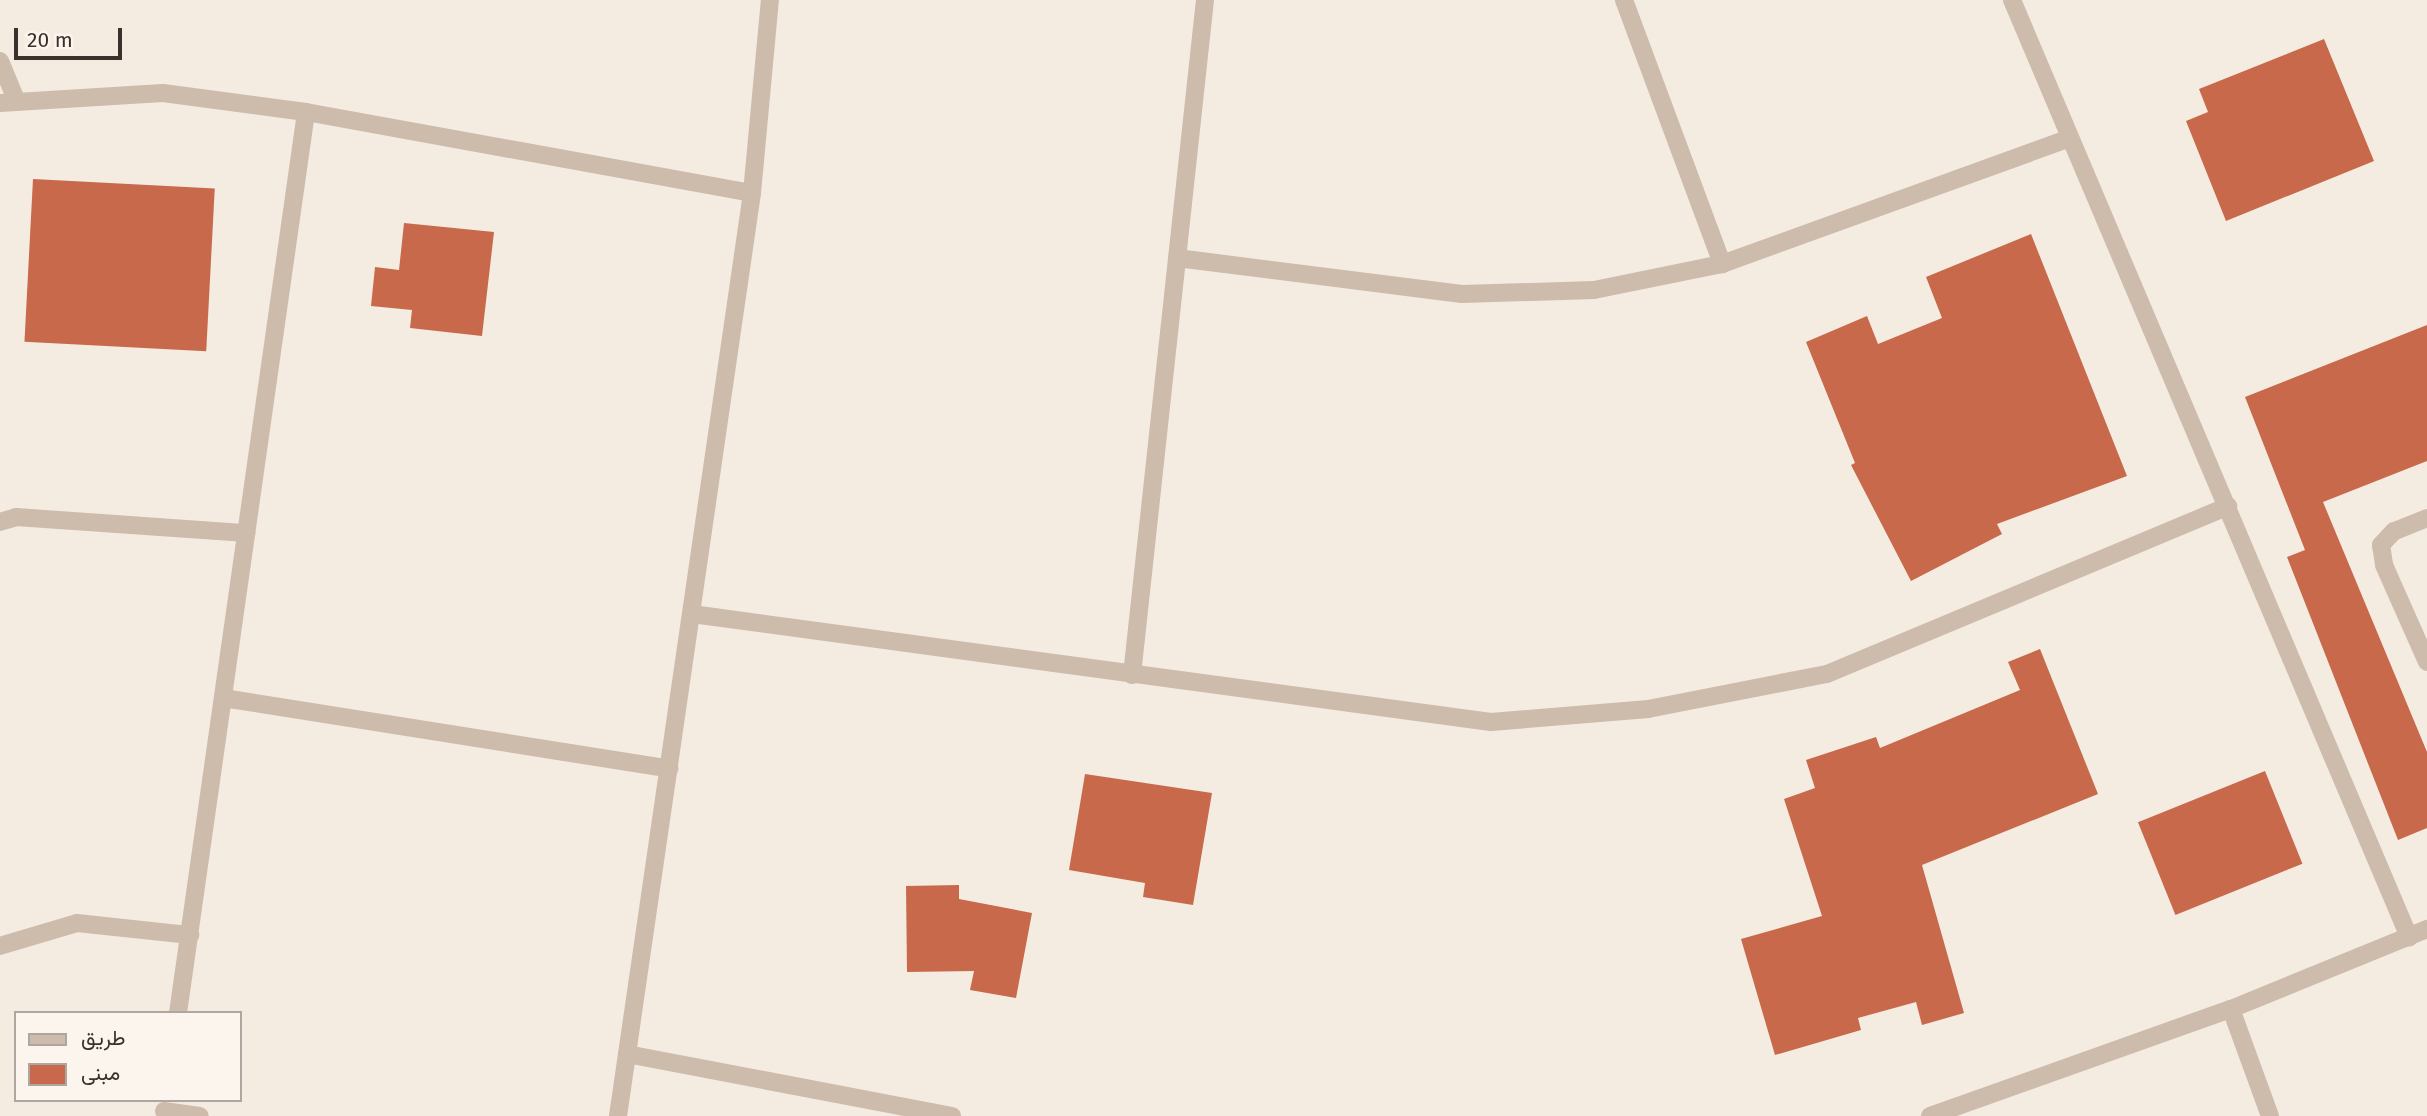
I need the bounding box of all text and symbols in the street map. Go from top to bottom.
scale bar [18,14,126,58]
text: 20 m [27,27,73,53]
legend [14,1011,242,1102]
text: طريق [81,1025,126,1051]
text: مبنى [81,1060,120,1086]

